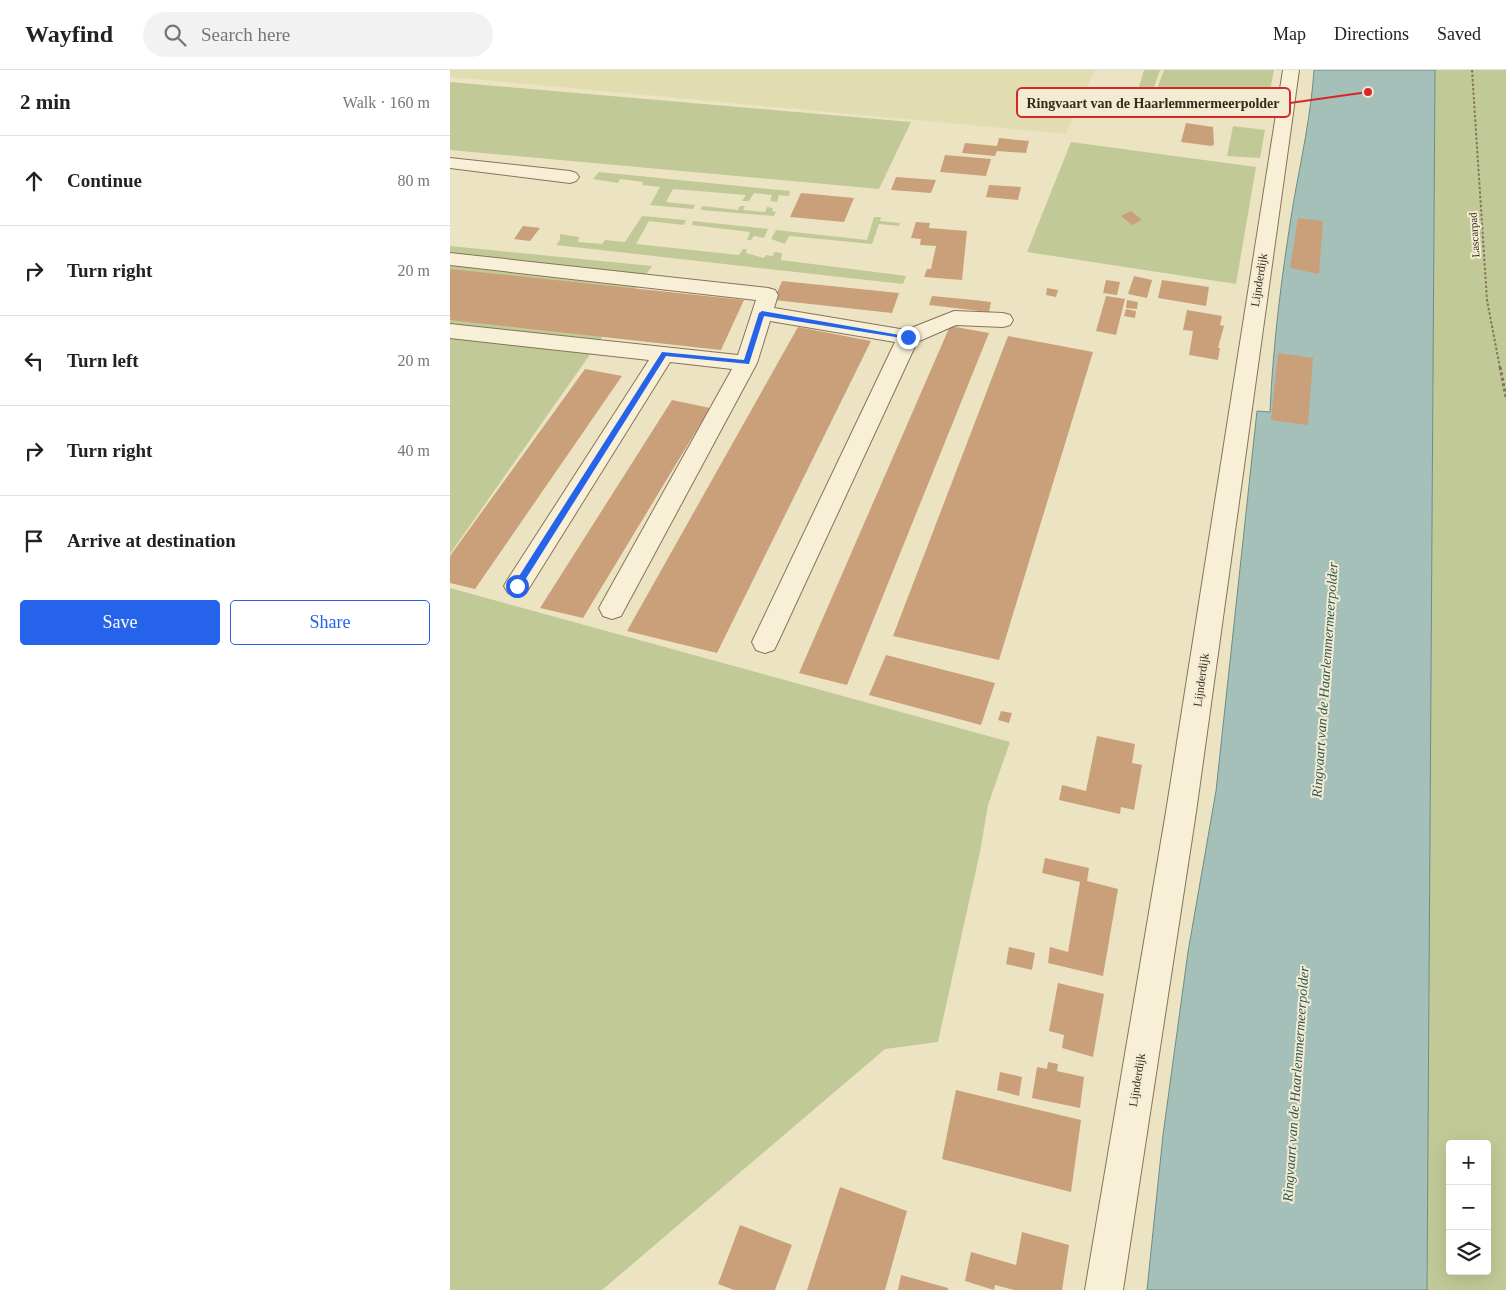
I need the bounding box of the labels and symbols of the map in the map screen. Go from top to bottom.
callout: Ringvaart van de Haarlemmermeerpolder [1017,88,1290,117]
text: Ringvaart van de Haarlemmermeerpolder [1026,96,1280,111]
street label: Lascarpad [1466,212,1482,258]
street label: Lijnderdijk [1248,252,1270,308]
route end [897,326,920,349]
water label: Ringvaart van de Haarlemmermeerpolder [1309,561,1341,799]
route start [506,575,529,598]
street label: Lijnderdijk [1190,652,1212,708]
water label: Ringvaart van de Haarlemmermeerpolder [1280,965,1312,1203]
street label: Lijnderdijk [1126,1052,1148,1108]

